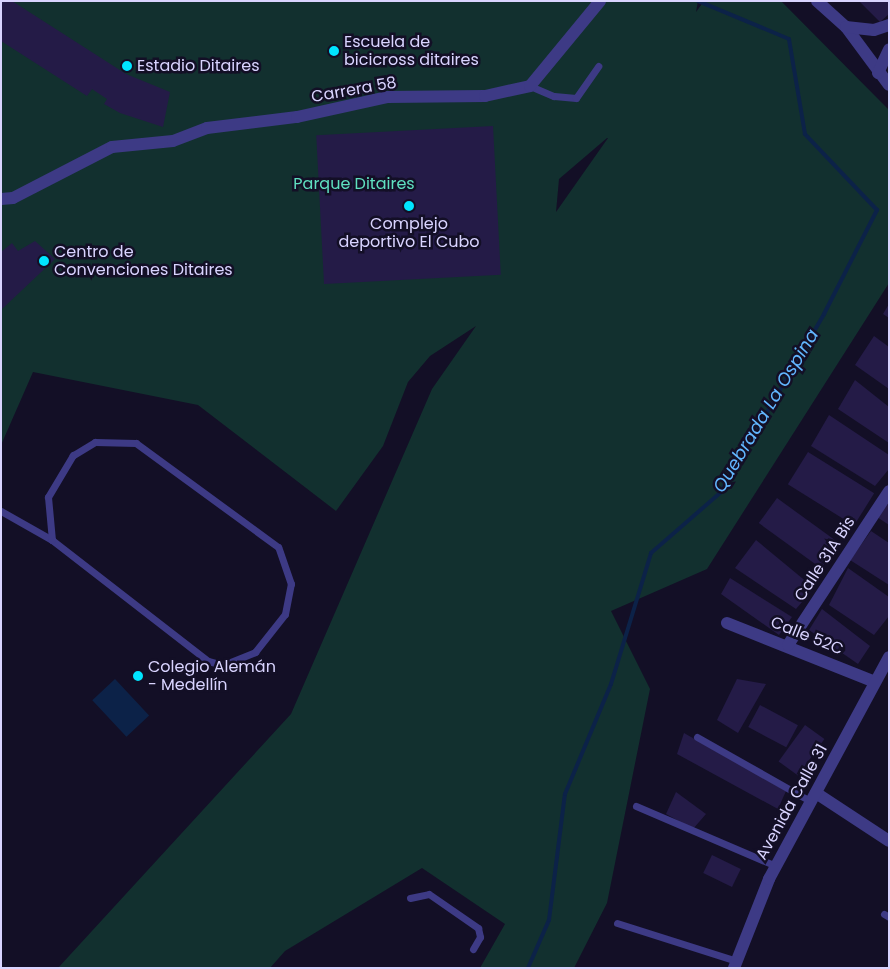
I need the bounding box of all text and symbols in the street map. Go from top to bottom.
place label: Escuela de bicicross ditaires [344,32,479,70]
marker: Escuela de bicicross ditaires [328,45,340,57]
place label: Estadio Ditaires [137,56,260,76]
marker: Estadio Ditaires [121,60,133,72]
street label: Carrera 58 [310,73,398,107]
park label: Parque Ditaires [293,174,415,194]
marker: Complejo deportivo El Cubo [403,200,415,212]
place label: Complejo deportivo El Cubo [338,214,480,252]
place label: Centro de Convenciones Ditaires [54,242,233,280]
marker: Centro de Convenciones Ditaires [38,255,50,267]
water label: Quebrada La Ospina [709,325,823,497]
street label: Calle 31A Bis [791,513,859,605]
street label: Calle 52C [768,613,846,659]
place label: Colegio Alemán - Medellín [148,657,276,695]
marker: Colegio Alemán - Medellín [132,670,144,682]
street label: Avenida Calle 31 [752,741,832,863]

